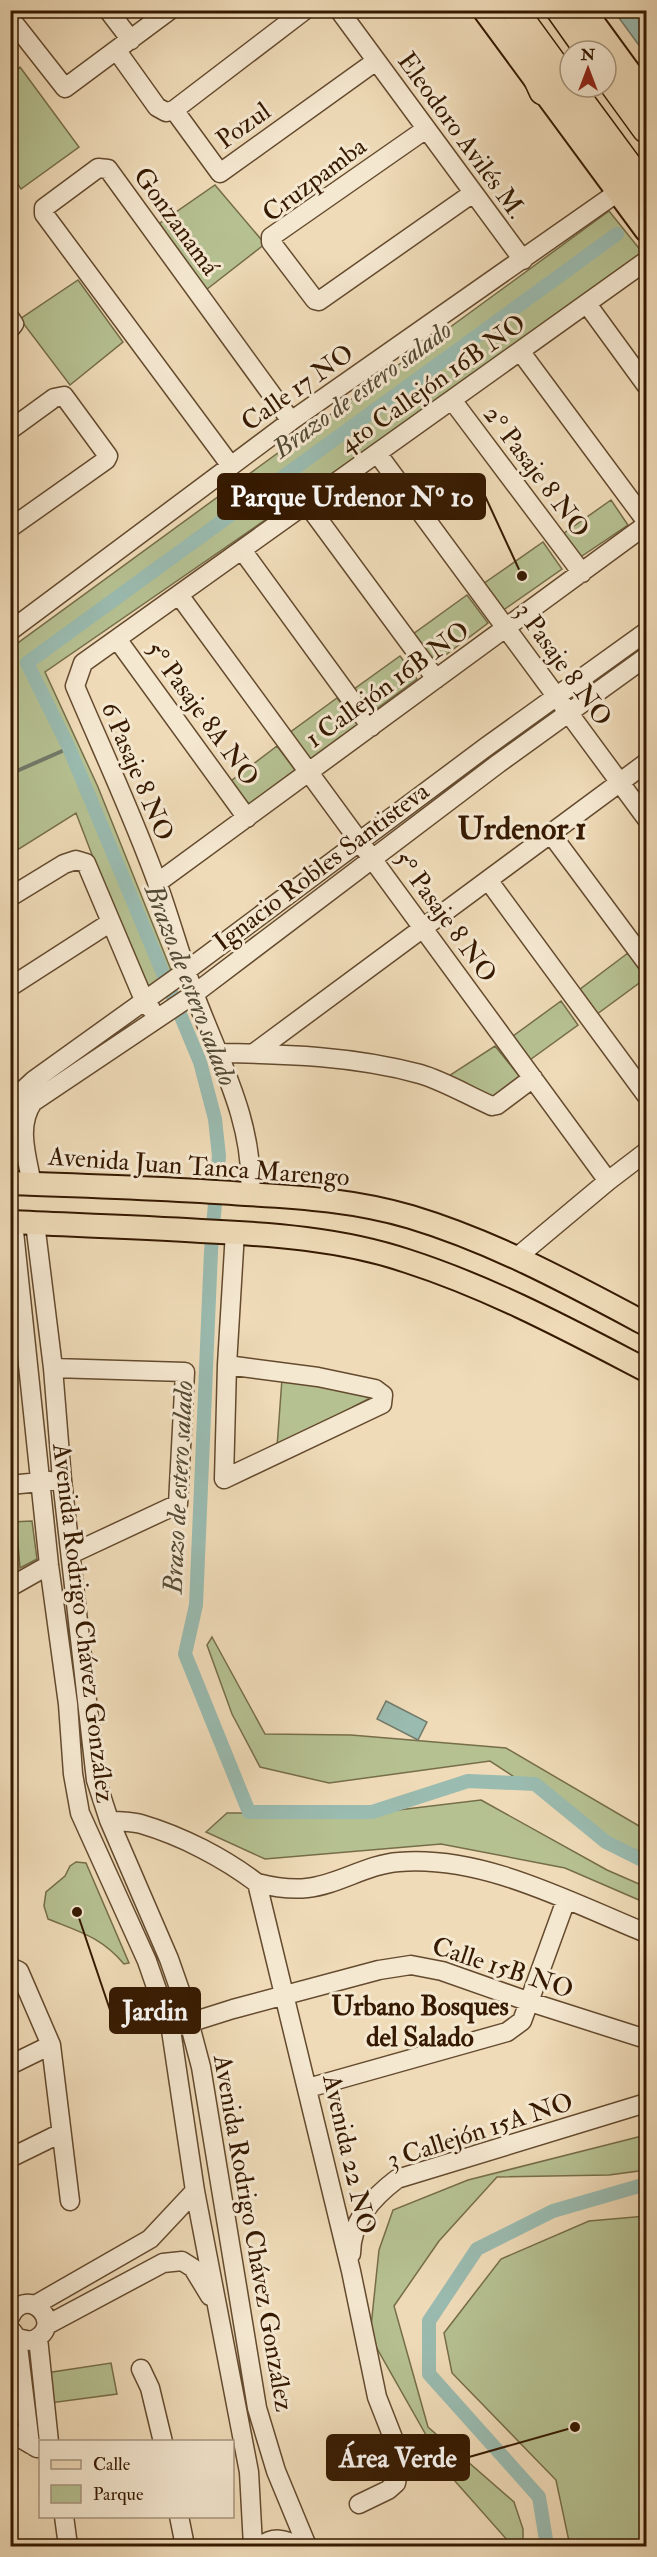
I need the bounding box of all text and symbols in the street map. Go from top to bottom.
north arrow [558,39,618,99]
text: N [580,45,596,65]
street label: Eleodoro Avilés M. [390,46,532,225]
street label: Pozul [210,95,277,156]
street label: Cruzpamba [256,130,374,230]
street label: Gonzanamá [126,161,226,282]
street label: 4to Callejón 16B NO [333,308,532,460]
water label: Brazo de estero salado [265,313,458,467]
street label: Calle 17 NO [235,337,360,438]
street label: 2° Pasaje 8 NO [476,399,596,544]
callout: Parque Urdenor Nº 10 [218,474,485,519]
text: Parque Urdenor Nº 10 [230,481,474,515]
street label: 3 Pasaje 8 NO [508,597,619,732]
street label: 1 Callejón 16B NO [299,615,476,755]
street label: 5° Pasaje 8A NO [139,635,266,792]
street label: 6 Pasaje 8 NO [94,697,181,846]
street label: Ignacio Robles Santisteva [207,775,436,958]
district label: Urdenor 1 [458,809,586,849]
street label: 5° Pasaje 8 NO [387,844,504,989]
water label: Brazo de estero salado [136,878,244,1091]
street label: Avenida Juan Tanca Marengo [46,1140,351,1193]
water label: Brazo de estero salado [156,1380,201,1596]
street label: Avenida Rodrigo Chávez González [45,1441,121,1805]
street label: Calle 15B NO [428,1930,577,2006]
callout: Jardin [110,1988,200,2033]
district label: Urbano Bosques del Salado [331,1990,509,2054]
text: Jardin [120,1995,188,2028]
street label: Avenida Rodrigo Chávez González [206,2051,300,2415]
street label: Avenida 22 NO [315,2070,383,2237]
street label: 3 Callejón 15A NO [383,2086,577,2176]
callout: Área Verde [327,2435,469,2480]
legend [39,2440,234,2518]
text: Área Verde [338,2440,458,2475]
text: Calle [93,2453,131,2476]
text: Parque [93,2483,144,2506]

